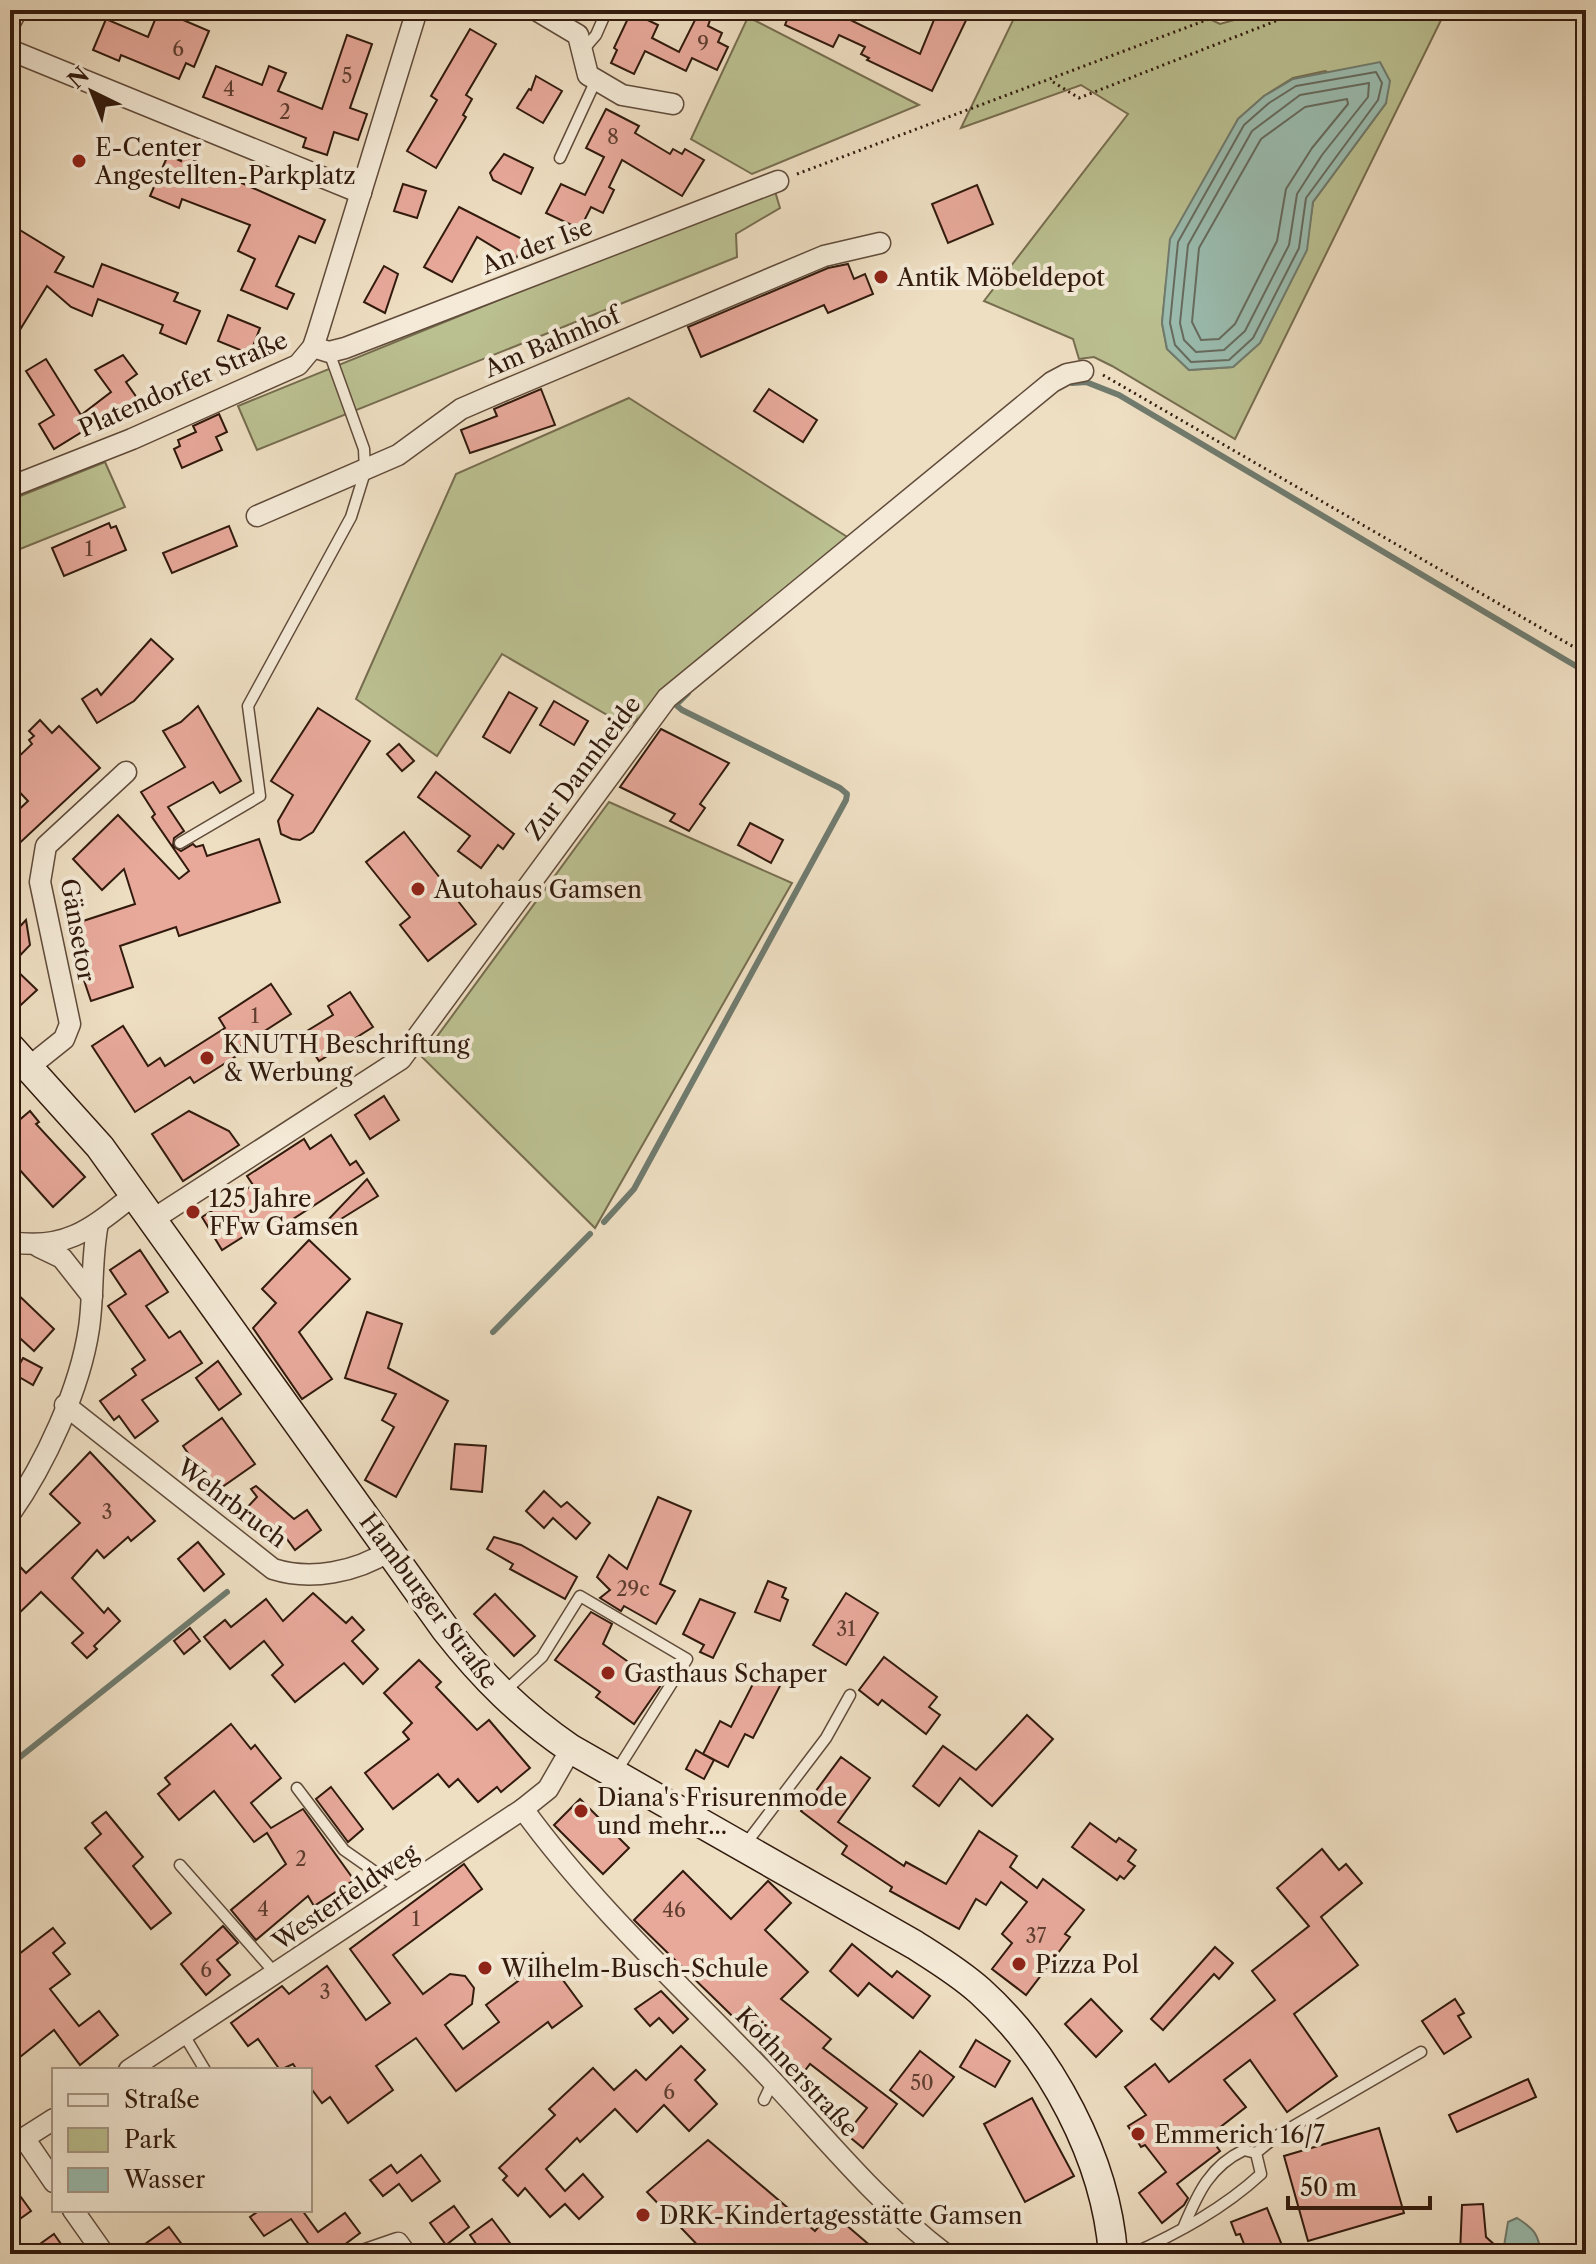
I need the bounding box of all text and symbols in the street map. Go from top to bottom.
house number: 9 [697,32,709,56]
house number: 6 [172,37,184,61]
north arrow [52,52,132,132]
text: N [63,61,95,94]
house number: 5 [342,64,352,88]
house number: 4 [223,77,235,101]
house number: 2 [279,100,291,124]
house number: 8 [607,125,619,149]
place label: E-Center Angestellten-Parkplatz [94,133,356,190]
marker: E-Center Angestellten-Parkplatz [70,152,88,170]
street label: An der Ise [477,212,596,281]
place label: Antik Möbeldepot [896,263,1105,292]
marker: Antik Möbeldepot [872,268,890,286]
street label: Am Bahnhof [479,300,626,384]
street label: Platendorfer Straße [74,325,292,443]
house number: 1 [85,537,94,561]
street label: Zur Dannheide [519,690,647,846]
place label: Autohaus Gamsen [433,875,642,904]
street label: Gänsetor [55,876,101,984]
marker: Autohaus Gamsen [409,880,427,898]
house number: 1 [251,1004,260,1028]
place label: KNUTH Beschriftung & Werbung [223,1030,470,1087]
marker: KNUTH Beschriftung & Werbung [198,1049,216,1067]
place label: 125 Jahre FFw Gamsen [209,1184,359,1241]
marker: 125 Jahre FFw Gamsen [184,1203,202,1221]
street label: Wehrbruch [171,1452,293,1554]
house number: 3 [101,1500,113,1524]
street label: Hamburger Straße [354,1507,504,1695]
house number: 29c [616,1577,650,1601]
house number: 31 [836,1617,856,1641]
place label: Gasthaus Schaper [624,1659,827,1688]
marker: Gasthaus Schaper [599,1664,617,1682]
place label: Diana's Frisurenmode und mehr... [597,1783,847,1840]
marker: Diana's Frisurenmode und mehr... [572,1802,590,1820]
street label: Westerfeldweg [266,1838,423,1957]
house number: 2 [295,1847,307,1871]
house number: 4 [257,1897,269,1921]
house number: 46 [662,1898,686,1922]
house number: 1 [412,1907,421,1931]
house number: 37 [1026,1924,1047,1948]
place label: Pizza Pol [1035,1950,1139,1979]
place label: Wilhelm-Busch-Schule [500,1954,768,1983]
marker: Pizza Pol [1010,1955,1028,1973]
house number: 6 [200,1958,212,1982]
marker: Wilhelm-Busch-Schule [476,1959,494,1977]
house number: 3 [319,1980,331,2004]
street label: Köthnerstraße [730,2001,864,2143]
legend [52,2068,312,2212]
house number: 50 [910,2071,934,2095]
house number: 6 [663,2080,675,2104]
text: Straße [124,2085,200,2114]
place label: Emmerich 16/7 [1154,2120,1325,2149]
text: Park [124,2125,177,2154]
marker: Emmerich 16/7 [1129,2125,1147,2143]
scale bar [1288,2160,1430,2210]
text: Wasser [123,2165,205,2194]
text: 50 m [1300,2173,1357,2202]
place label: DRK-Kindertagesstätte Gamsen [659,2201,1022,2230]
marker: DRK-Kindertagesstätte Gamsen [634,2206,652,2224]

